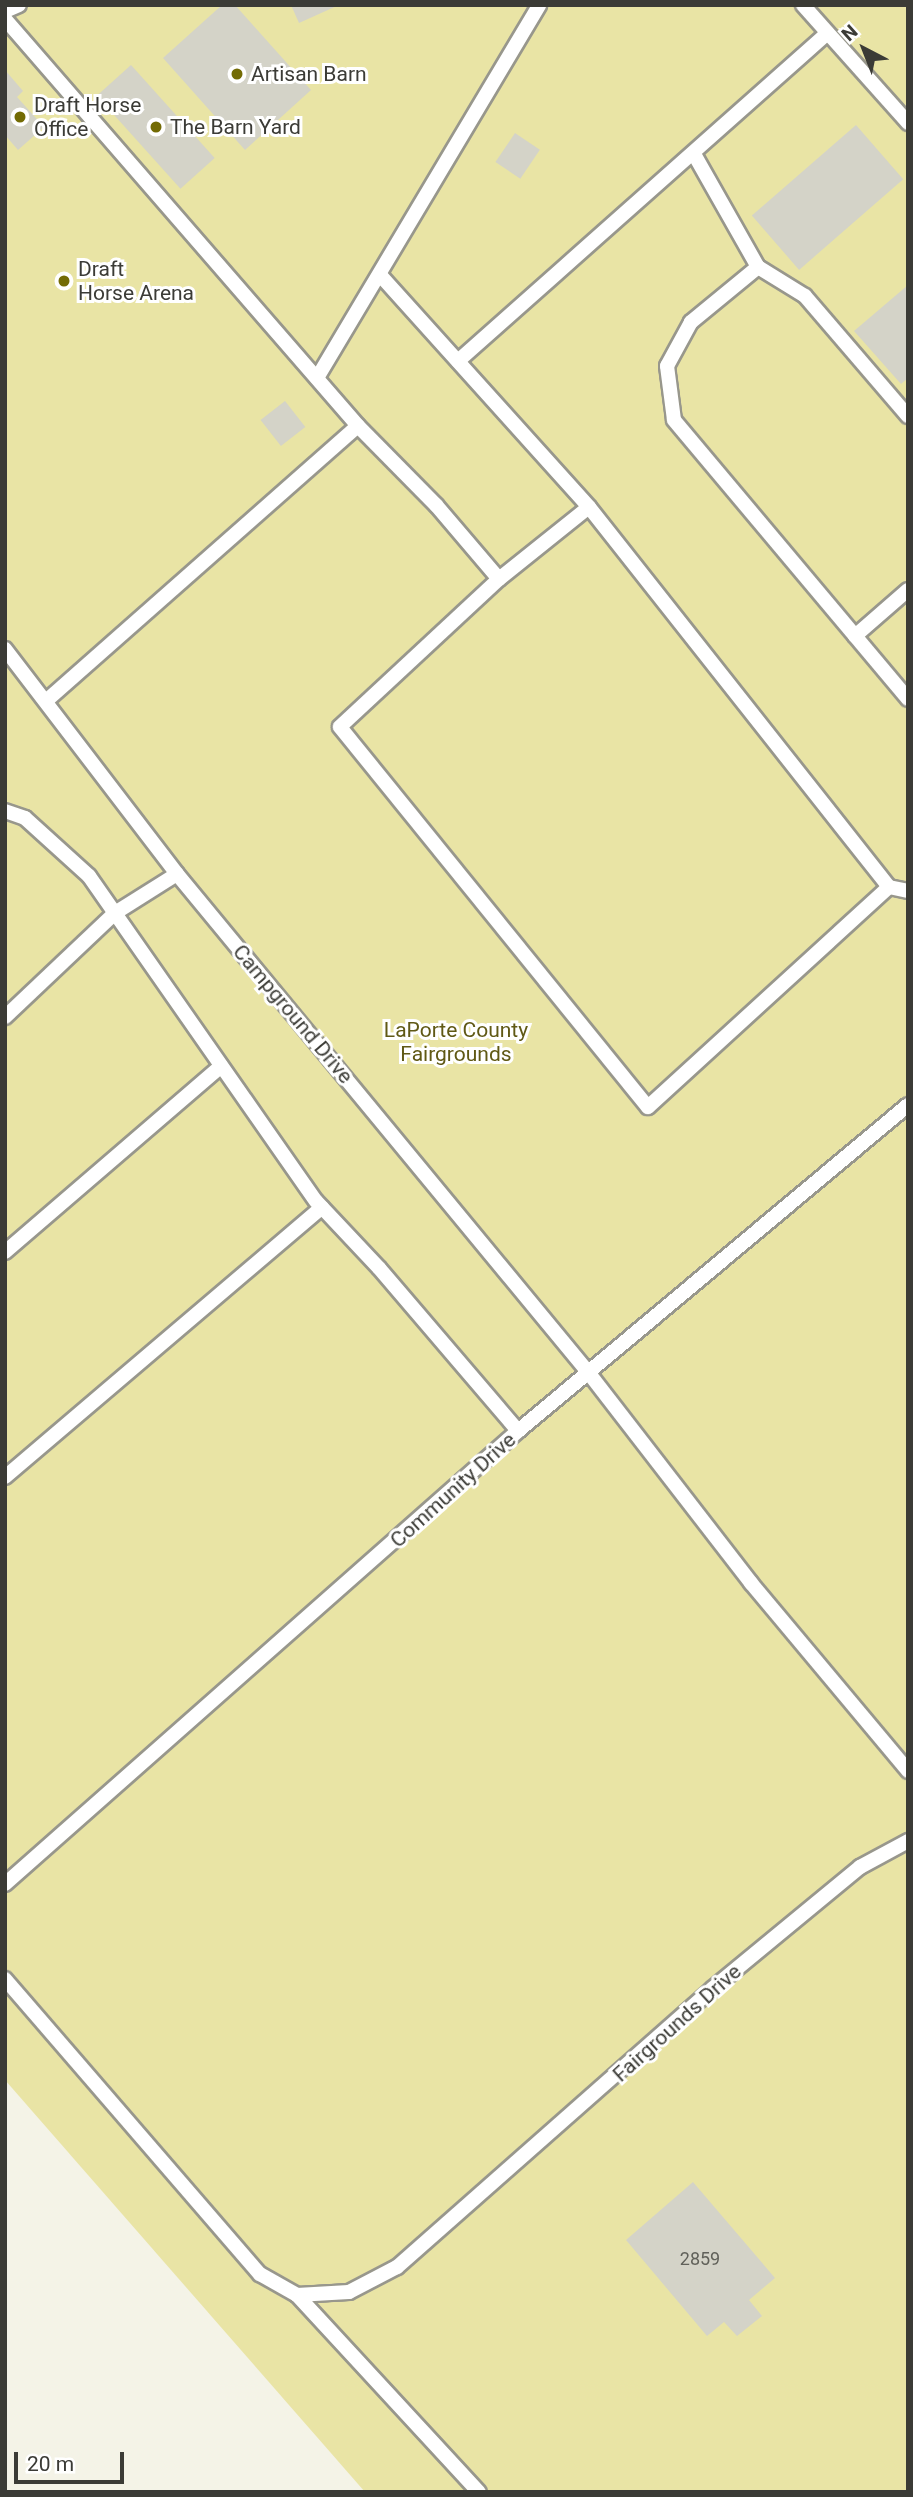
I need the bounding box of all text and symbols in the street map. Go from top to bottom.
north arrow [829,14,899,84]
text: N [837,20,862,46]
place label: Artisan Barn [251,61,367,87]
marker: Artisan Barn [229,66,245,82]
place label: Draft Horse Office [34,92,141,142]
marker: Draft Horse Office [12,109,28,125]
place label: The Barn Yard [170,114,301,140]
marker: The Barn Yard [148,119,164,135]
place label: Draft Horse Arena [78,256,194,306]
marker: Draft Horse Arena [56,273,72,289]
street label: Campground Drive [228,939,358,1089]
park label: LaPorte County Fairgrounds [384,1017,528,1067]
street label: Community Drive [385,1427,521,1553]
street label: Fairgrounds Drive [608,1959,746,2087]
house number: 2859 [680,2248,720,2270]
scale bar [18,2438,128,2482]
text: 20 m [27,2452,74,2476]

